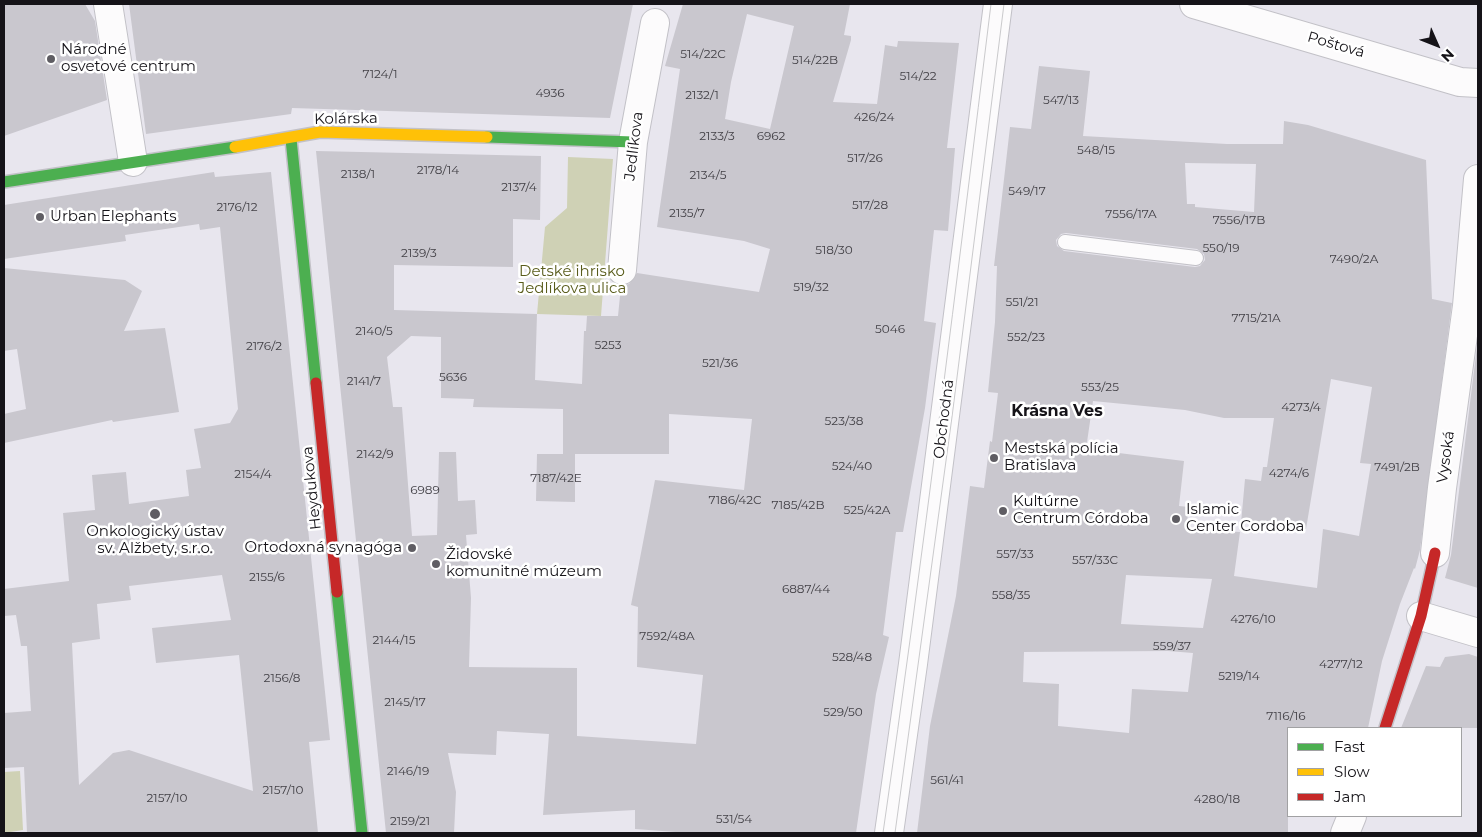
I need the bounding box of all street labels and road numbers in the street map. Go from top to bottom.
street label: Poštová [1305,28,1367,62]
street label: Kolárska [314,109,378,129]
street label: Jedlíkova [621,110,647,182]
street label: Obchodná [930,378,958,460]
street label: Vysoká [1433,430,1459,484]
street label: Heydukova [299,445,325,531]

